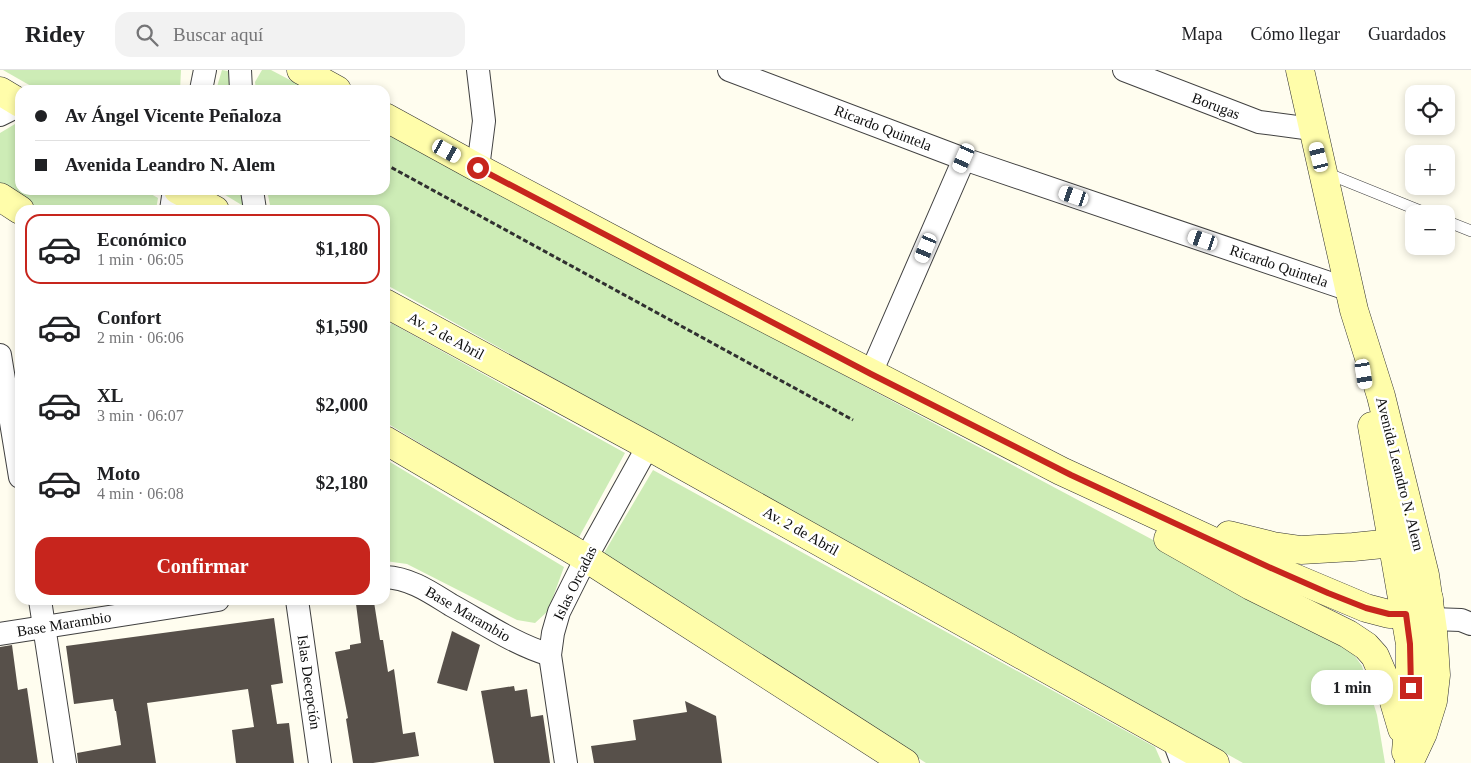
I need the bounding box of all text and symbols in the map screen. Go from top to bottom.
search box [115,12,465,57]
text: Ridey [25,21,85,47]
icon: search [133,21,161,49]
text: Buscar aquí [173,24,263,45]
text: Mapa [1182,24,1223,44]
text: Cómo llegar [1251,24,1340,44]
text: Guardados [1368,24,1446,44]
map controls [1405,85,1455,255]
button: locate [1405,85,1455,135]
street label: Borugas [1190,90,1242,122]
street label: Ricardo Quintela [832,102,934,154]
text: Av Ángel Vicente Peñaloza [65,105,282,126]
car [430,137,463,165]
car [951,141,976,175]
car [1308,141,1329,173]
button: + [1405,145,1455,195]
text: Avenida Leandro N. Alem [65,154,275,175]
route start [467,157,489,179]
car [1057,184,1090,208]
button: − [1405,205,1455,255]
icon: car [37,227,82,272]
car [1186,228,1219,252]
text: Económico [97,229,187,250]
car [913,231,938,265]
text: $1,180 [316,238,368,259]
street label: Ricardo Quintela [1228,242,1331,290]
text: 1 min · 06:05 [97,251,184,268]
icon: car [37,305,82,350]
text: Confort [97,307,161,328]
street label: Av. 2 de Abril [405,309,487,363]
text: $1,590 [316,316,368,337]
text: 2 min · 06:06 [97,329,184,346]
car [1354,358,1373,390]
icon: car [37,383,82,428]
text: XL [97,385,123,406]
text: $2,000 [316,394,368,415]
street label: Avenida Leandro N. Alem [1373,395,1427,553]
text: 3 min · 06:07 [97,407,184,424]
icon: car [37,461,82,506]
text: Moto [97,463,140,484]
text: $2,180 [316,472,368,493]
text: 4 min · 06:08 [97,485,184,502]
street label: Av. 2 de Abril [760,504,842,558]
button: Confirmar [35,537,370,595]
street label: Islas Orcadas [550,543,600,623]
street label: Base Marambio [423,583,513,645]
street label: Base Marambio [16,609,112,639]
street label: Islas Decepción [294,634,324,731]
callout: 1 min [1311,670,1394,706]
route end [1400,677,1422,699]
text: 1 min [1333,679,1371,696]

